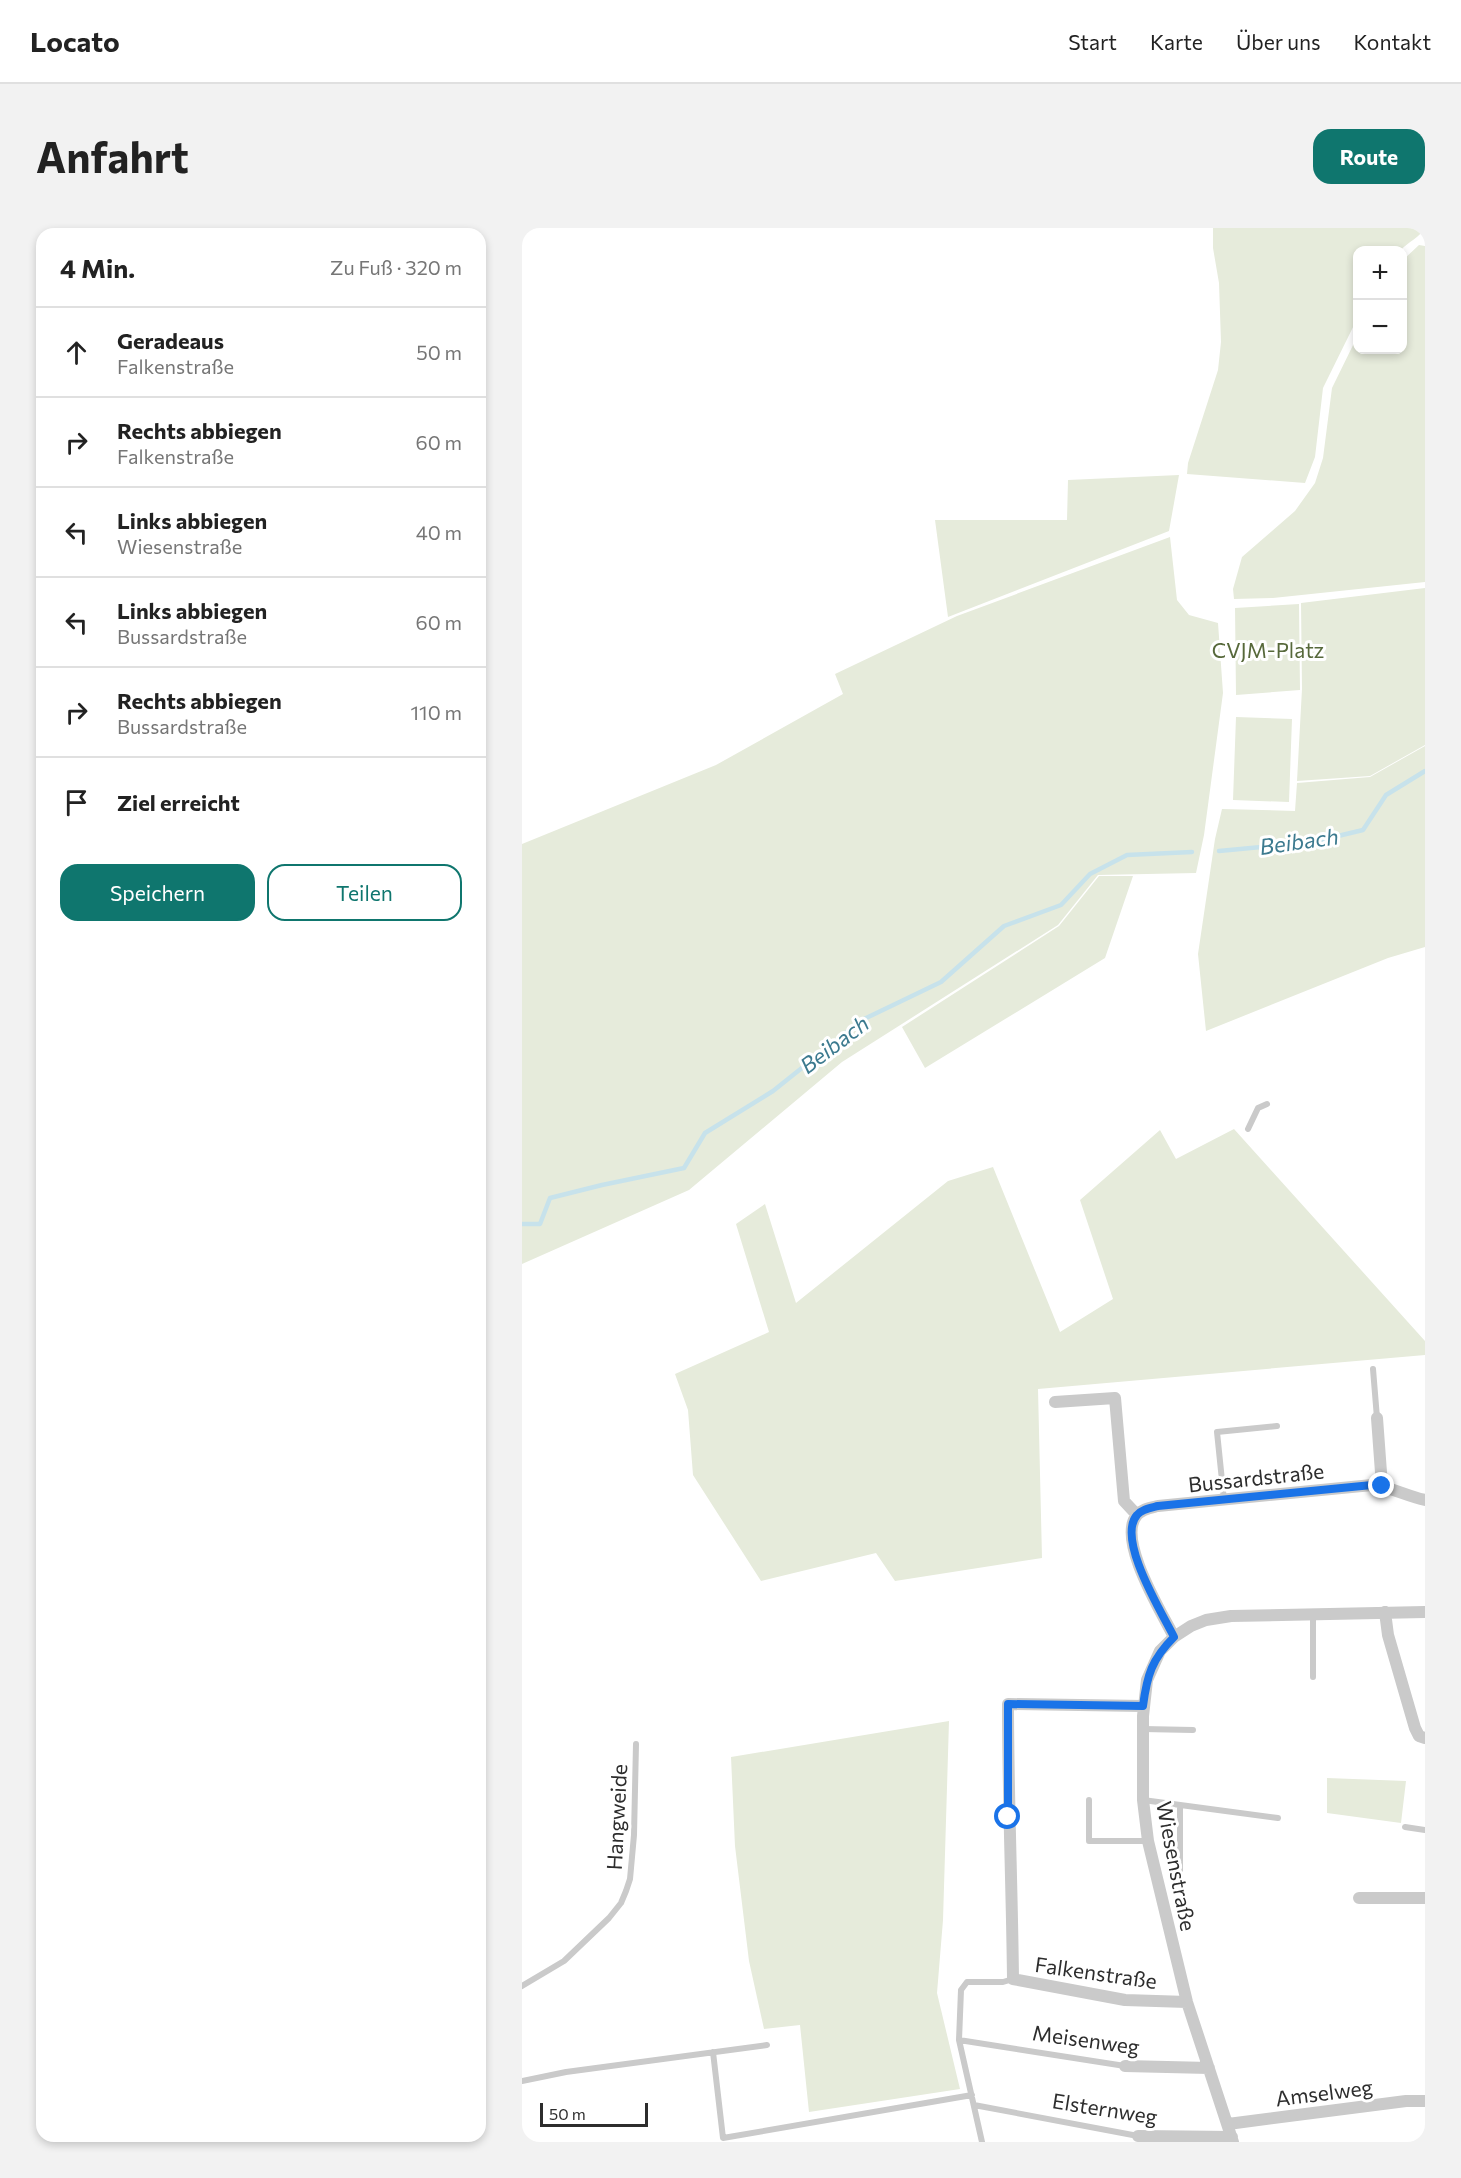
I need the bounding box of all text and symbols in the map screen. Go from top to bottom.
text: Locato [30,24,120,58]
text: Start [1068,29,1117,54]
text: Karte [1150,29,1203,54]
text: Über uns [1236,29,1320,54]
text: Kontakt [1353,29,1431,54]
button: Route [1313,129,1425,184]
text: Anfahrt [36,130,189,182]
map controls [1353,246,1407,354]
button: + [1353,246,1407,300]
text: 4 Min. [60,252,135,283]
text: Zu Fuß · 320 m [330,255,462,279]
button: − [1353,300,1407,354]
text: Geradeaus [117,327,224,354]
icon: ahead [60,336,93,369]
text: 50 m [416,340,462,364]
text: Falkenstraße [117,354,234,378]
text: Rechts abbiegen [117,417,282,444]
icon: right [60,426,93,459]
text: 60 m [416,430,462,454]
text: Falkenstraße [117,444,234,468]
text: Links abbiegen [117,507,267,534]
icon: left [60,516,93,549]
text: 40 m [416,520,462,544]
text: Wiesenstraße [117,534,242,558]
text: Links abbiegen [117,597,267,624]
icon: left [60,606,93,639]
text: 60 m [416,610,462,634]
text: Bussardstraße [117,624,247,648]
park label: CVJM-Platz [1212,637,1324,662]
text: Rechts abbiegen [117,687,282,714]
icon: right [60,696,93,729]
text: 110 m [411,700,462,724]
text: Bussardstraße [117,714,247,738]
icon: arrive [60,786,93,819]
text: Ziel erreicht [117,789,240,816]
water label: Beibach [1258,822,1340,860]
button: Speichern [60,864,255,921]
button: Teilen [267,864,462,921]
water label: Beibach [794,1009,874,1079]
street label: Bussardstraße [1187,1457,1325,1497]
route end [1368,1472,1394,1498]
street label: Hangweide [601,1763,631,1871]
street label: Wiesenstraße [1152,1799,1202,1933]
route start [994,1803,1020,1829]
street label: Falkenstraße [1033,1951,1159,1993]
street label: Meisenweg [1031,2019,1141,2059]
street label: Amselweg [1274,2074,1374,2110]
street label: Elsternweg [1051,2087,1159,2129]
scale bar [540,2100,648,2128]
text: 50 m [549,2104,586,2123]

